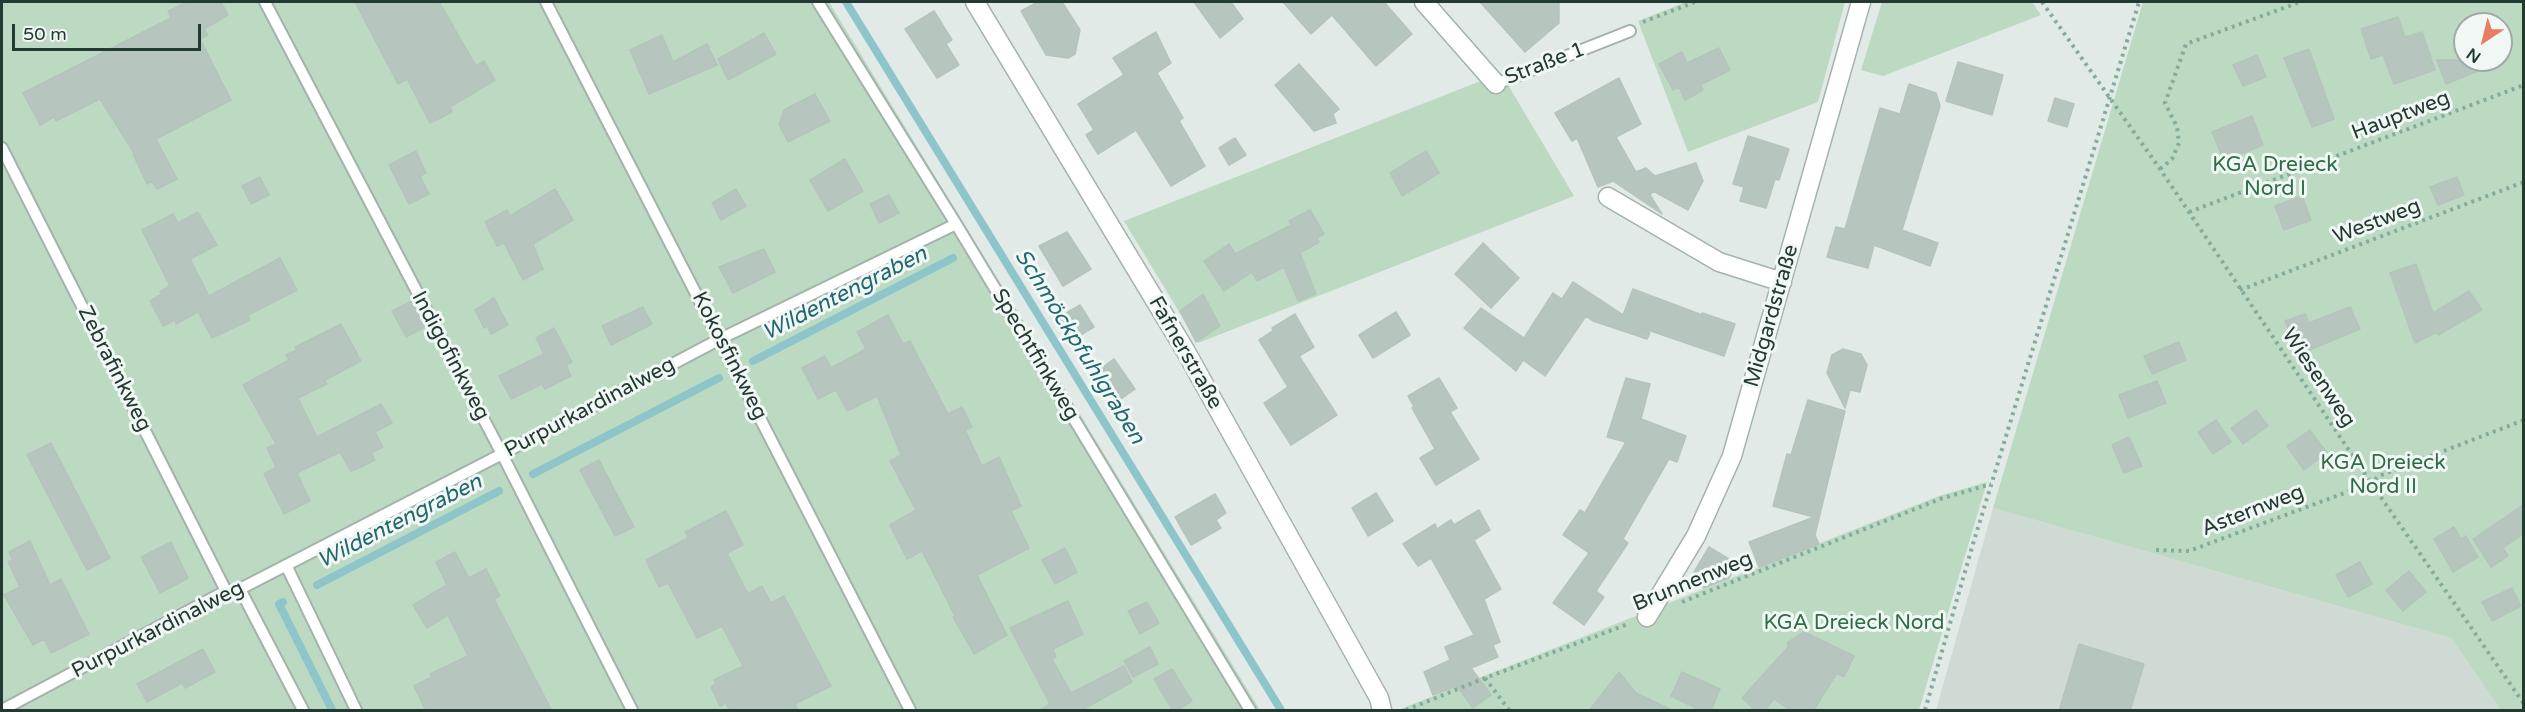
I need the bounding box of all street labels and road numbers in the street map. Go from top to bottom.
street label: Straße 1 [1501,37,1589,91]
street label: Hauptweg [2348,86,2454,146]
street label: Westweg [2330,194,2424,250]
street label: Midgardstraße [1740,242,1804,390]
street label: Spechtfinkweg [986,285,1084,425]
street label: Indigofinkweg [405,287,495,425]
street label: Kokosfinkweg [686,288,772,424]
street label: Fafnerstraße [1143,292,1227,414]
street label: Zebrafinkweg [72,302,156,436]
street label: Wiesenweg [2276,324,2360,432]
street label: Purpurkardinalweg [500,352,680,464]
street label: Asternweg [2198,480,2308,542]
street label: Brunnenweg [1629,547,1757,617]
street label: Purpurkardinalweg [68,576,248,684]

